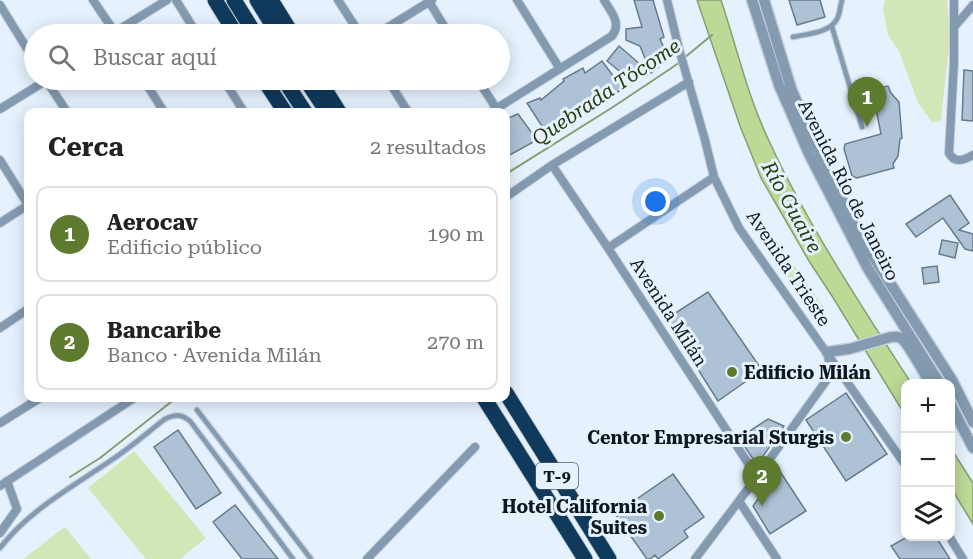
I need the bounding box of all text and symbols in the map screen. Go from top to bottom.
search box [24,24,510,90]
water label: Quebrada Tócome [527,34,685,150]
icon: search [45,41,78,74]
text: Buscar aquí [93,45,217,70]
pin: 1 [848,78,886,127]
street label: Avenida Río de Janeiro [794,96,904,284]
text: Cerca [48,132,124,162]
text: 2 resultados [370,135,486,159]
water label: Río Guaire [756,156,827,257]
your location [641,187,670,216]
street label: Avenida Trieste [743,206,836,330]
text: Aerocav [107,210,198,235]
text: 1 [64,222,75,246]
text: 190 m [427,222,484,246]
text: Edificio público [107,235,262,259]
street label: Avenida Milán [626,254,712,370]
text: Bancaribe [107,318,221,343]
text: 2 [64,330,75,354]
text: 270 m [427,330,484,354]
text: Banco · Avenida Milán [107,343,322,367]
place label: Edificio Milán [744,362,871,383]
marker: Edificio Milán [725,365,739,379]
map controls [901,379,955,541]
button: + [901,379,955,433]
place label: Centor Empresarial Sturgis [587,427,834,448]
marker: Centor Empresarial Sturgis [839,430,853,444]
button: − [901,433,955,487]
pin: 2 [742,456,782,506]
road number: T-9 [536,463,578,489]
button: layers [901,487,955,541]
place label: Hotel California Suites [502,496,647,538]
marker: Hotel California Suites [652,509,666,523]

